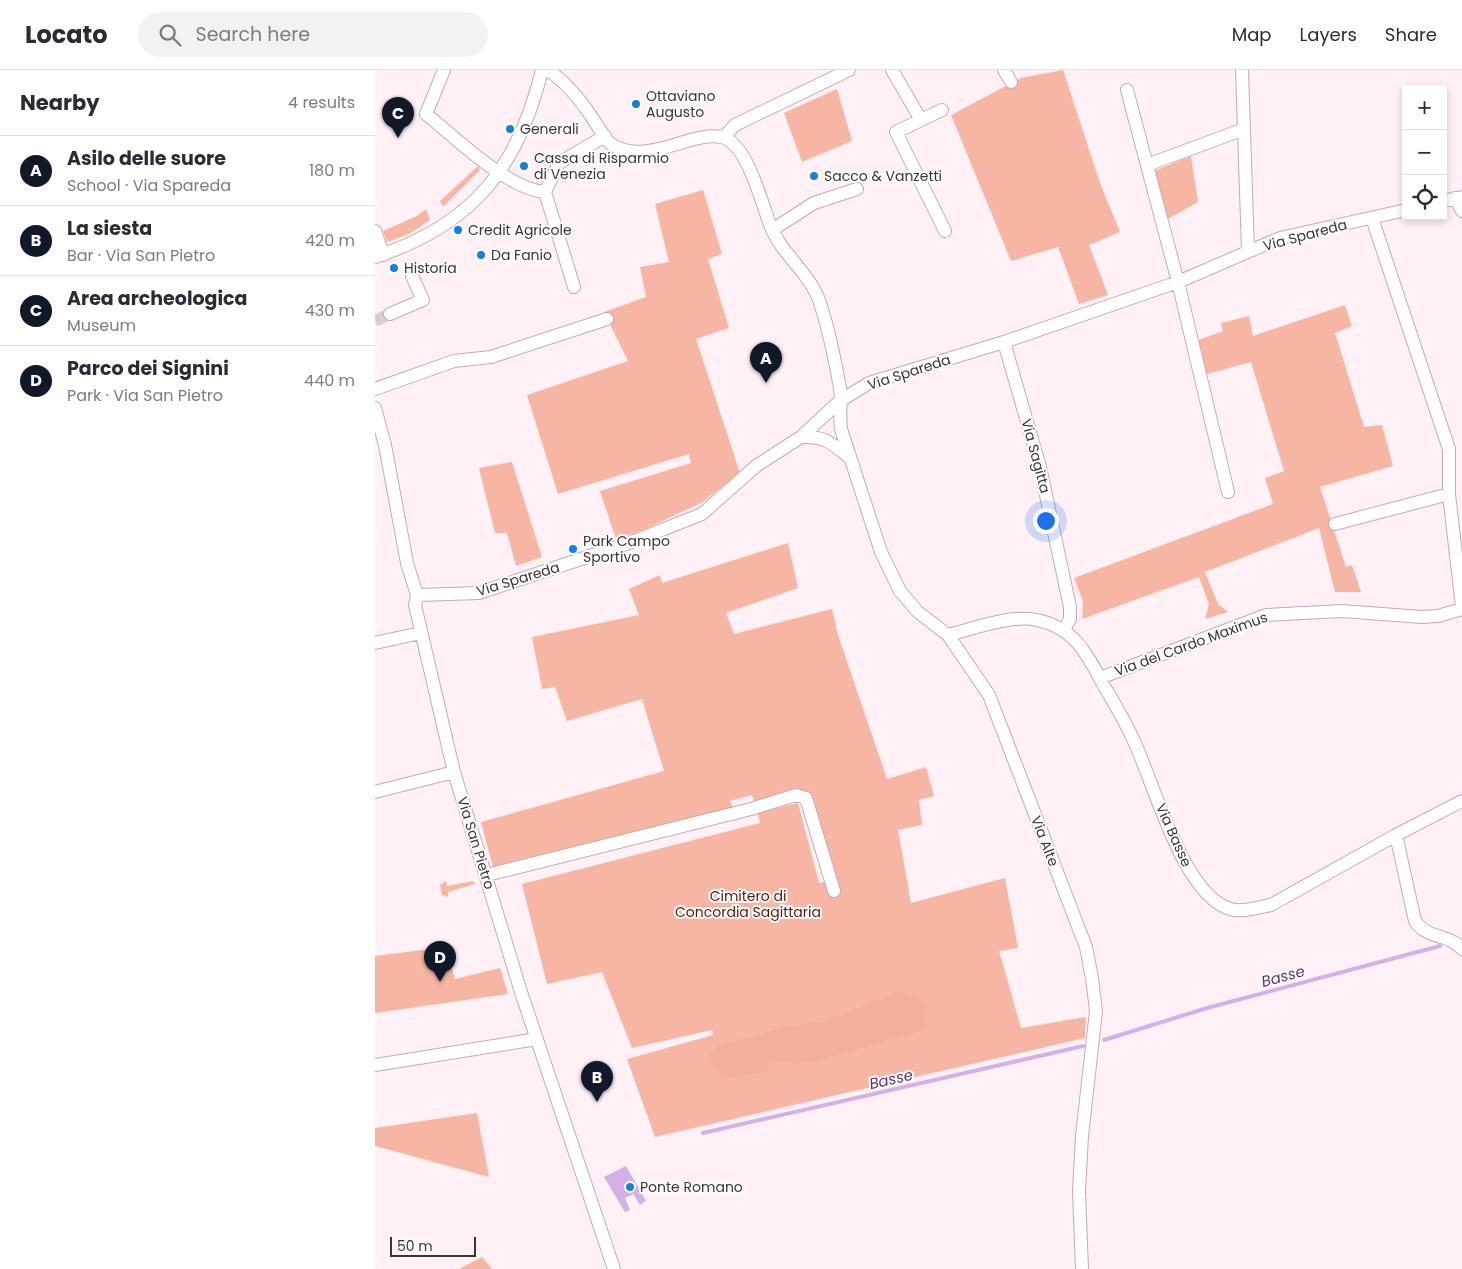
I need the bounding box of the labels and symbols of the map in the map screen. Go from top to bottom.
place label: Ottaviano Augusto [646,86,715,122]
pin: C [382,97,414,138]
marker: Ottaviano Augusto [630,98,642,110]
place label: Generali [520,119,579,139]
marker: Generali [504,123,516,135]
place label: Cassa di Risparmio di Venezia [534,148,669,184]
marker: Cassa di Risparmio di Venezia [518,160,530,172]
place label: Sacco & Vanzetti [824,166,942,186]
marker: Sacco & Vanzetti [808,170,820,182]
street label: Via Spareda [1261,214,1349,256]
place label: Credit Agricole [468,220,572,240]
marker: Credit Agricole [452,224,464,236]
place label: Da Fanio [491,245,552,265]
marker: Da Fanio [475,249,487,261]
place label: Historia [404,258,457,278]
marker: Historia [388,262,400,274]
pin: A [750,342,782,383]
street label: Via Spareda [865,349,953,395]
street label: Via Sagitta [1016,417,1056,495]
your location [1033,508,1059,534]
place label: Park Campo Sportivo [583,531,670,567]
marker: Park Campo Sportivo [567,543,579,555]
street label: Via Spareda [474,557,562,601]
street label: Via del Cardo Maximus [1112,607,1270,681]
street label: Via San Pietro [452,794,500,892]
street label: Via Basse [1151,800,1197,870]
street label: Via Alte [1026,813,1064,870]
park label: Cimitero di Concordia Sagittaria [675,886,821,922]
pin: D [424,941,456,982]
water label: Basse [1259,960,1307,992]
pin: B [581,1061,613,1102]
water label: Basse [867,1064,915,1094]
place label: Ponte Romano [640,1177,743,1197]
marker: Ponte Romano [624,1181,636,1193]
scale bar [390,1234,476,1257]

